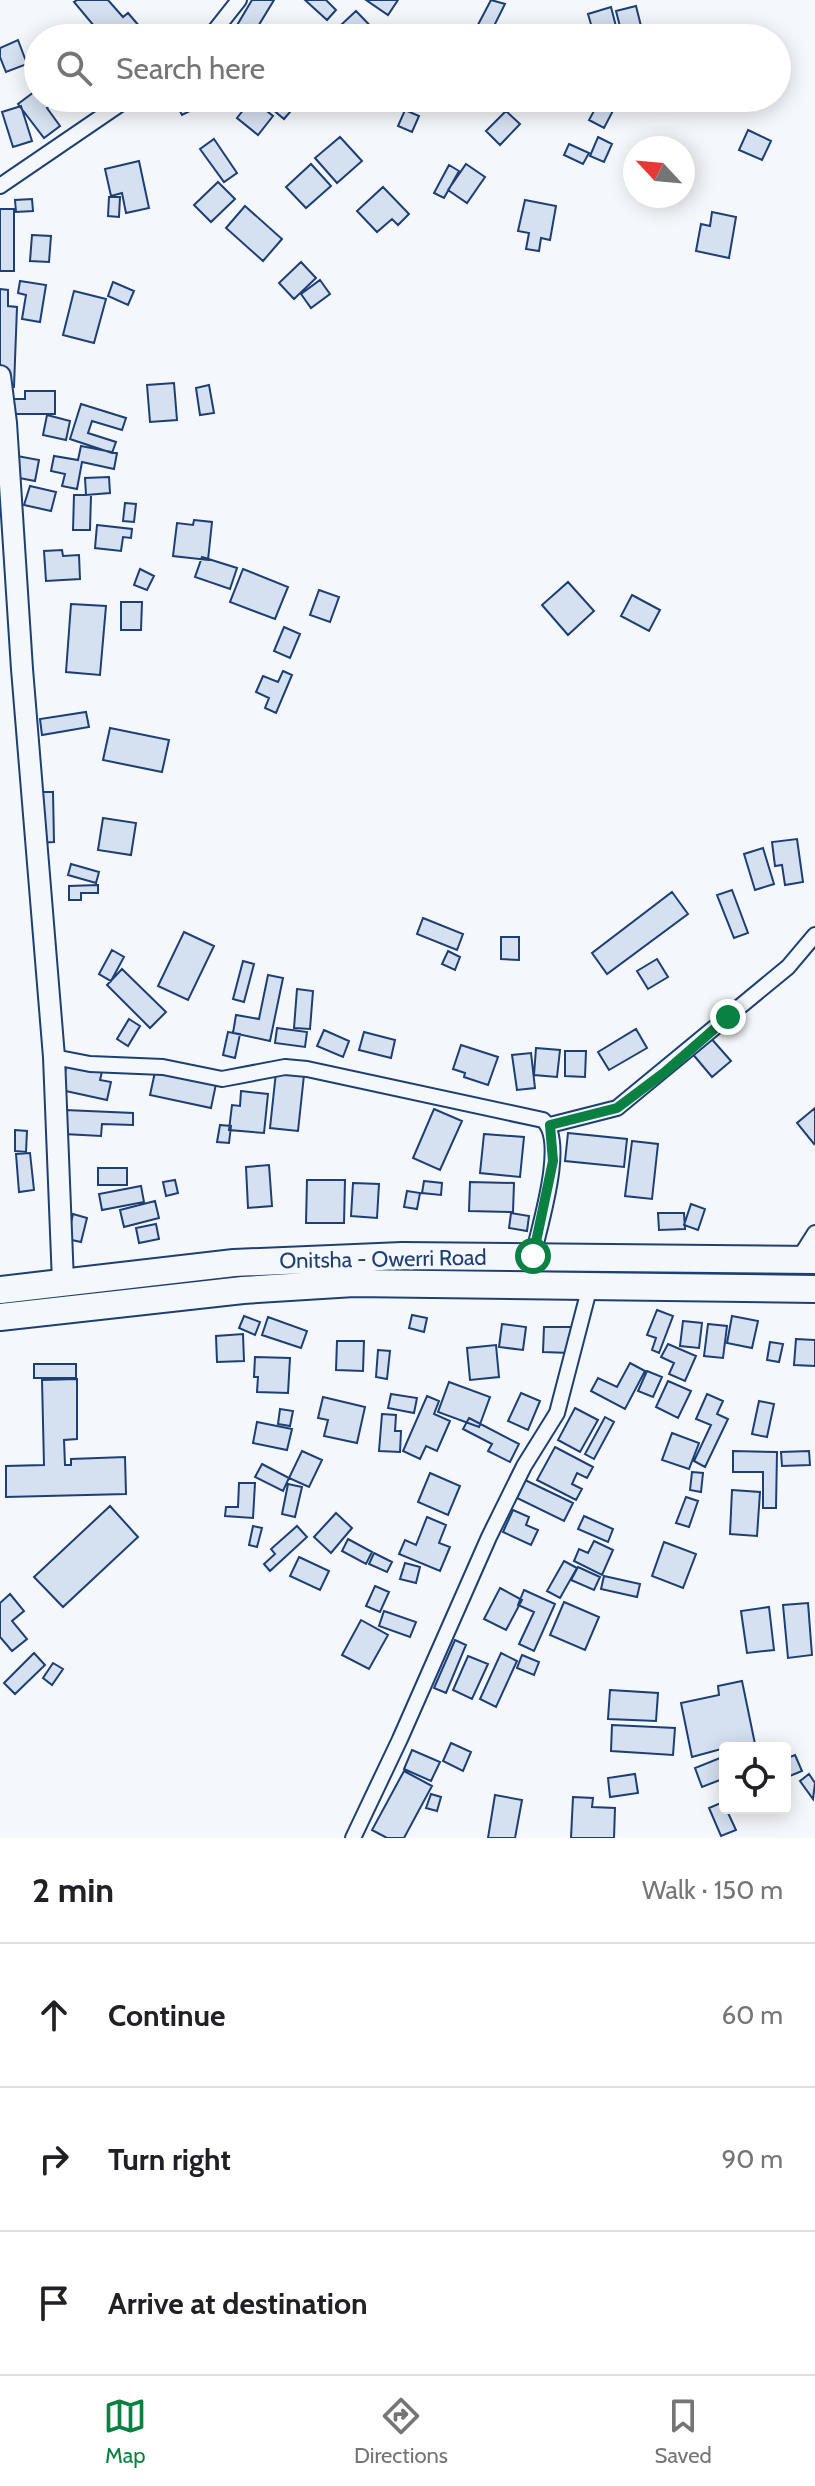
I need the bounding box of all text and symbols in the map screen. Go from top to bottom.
search box [24,24,791,112]
icon: search [52,46,96,90]
text: Search here [116,50,265,87]
north arrow [623,136,695,208]
route end [710,999,746,1035]
route start [515,1238,551,1274]
street label: Onitsha - Owerri Road [279,1244,487,1274]
map controls [719,1742,791,1814]
button: locate [719,1742,791,1814]
text: 2 min [32,1869,114,1911]
text: Walk · 150 m [642,1874,783,1906]
icon: ahead [32,1993,76,2037]
text: Continue [108,1997,225,2034]
text: 60 m [721,1999,783,2031]
icon: right [32,2137,76,2181]
text: Turn right [108,2141,231,2178]
text: 90 m [721,2143,783,2175]
icon: arrive [32,2281,76,2325]
text: Arrive at destination [108,2285,368,2322]
tab: Map [103,2394,147,2469]
tab: Directions [354,2394,448,2469]
tab: Saved [655,2394,712,2469]

